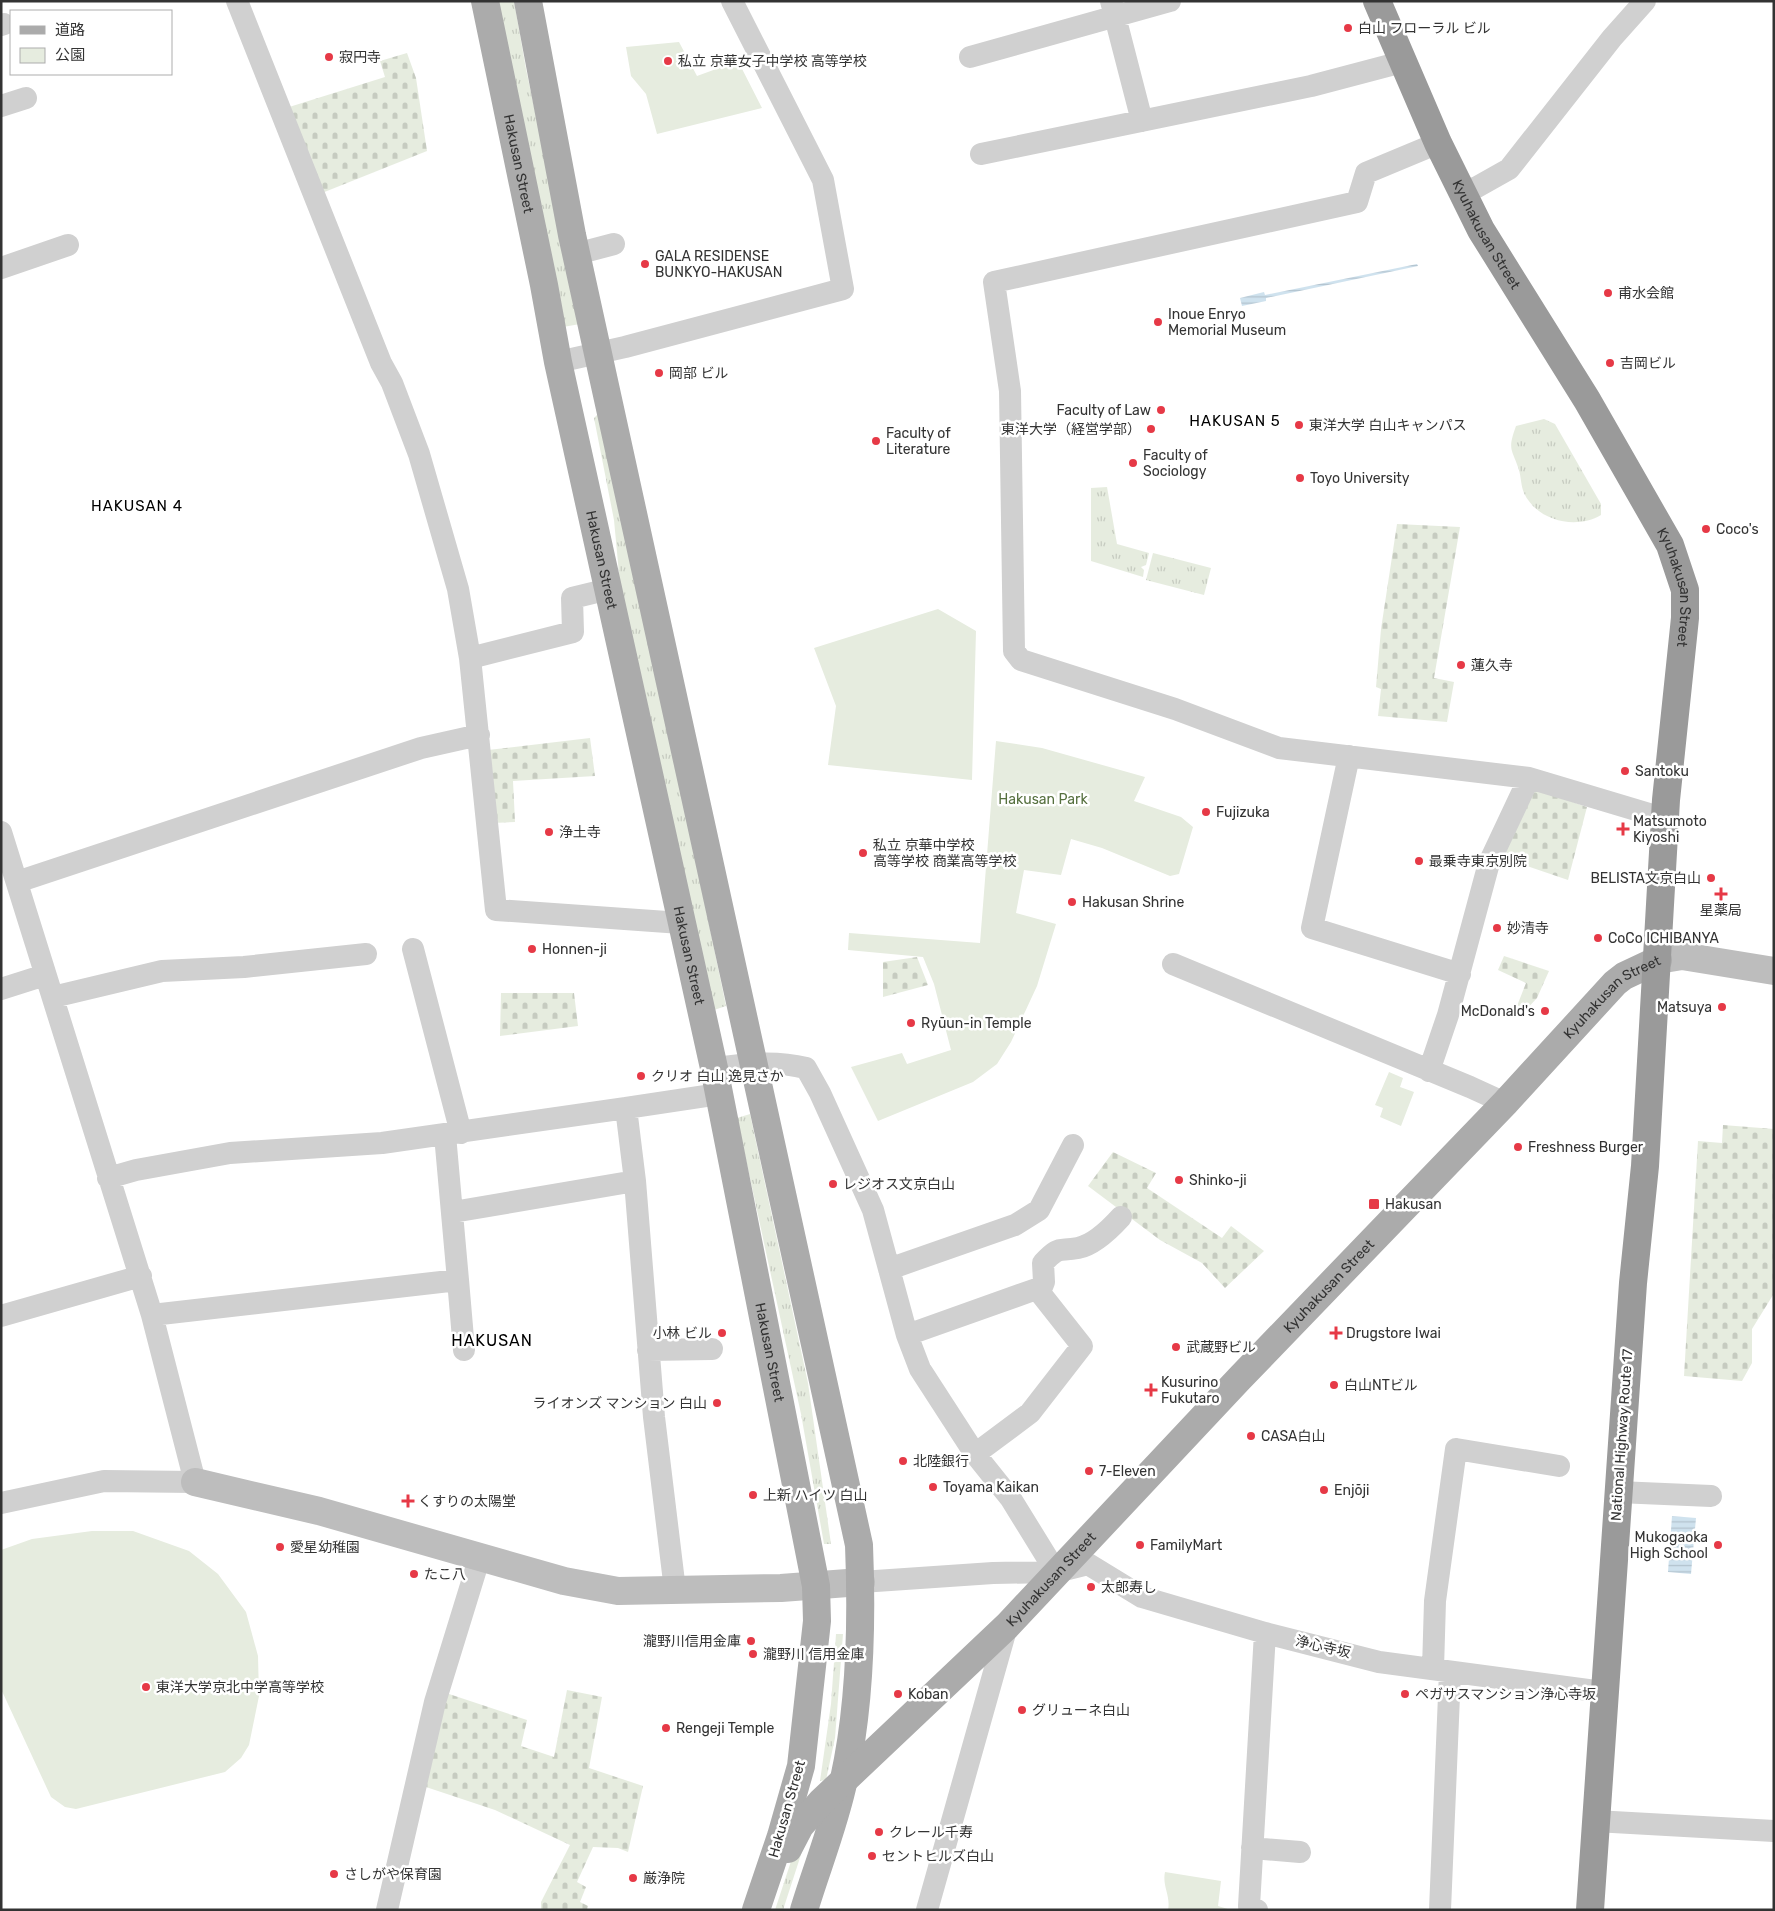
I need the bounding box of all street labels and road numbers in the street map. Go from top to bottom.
street label: Hakusan Street [500,113,537,215]
street label: Kyuhakusan Street [1449,177,1524,293]
street label: Hakusan Street [583,509,621,611]
street label: Kyuhakusan Street [1653,525,1694,648]
street label: Hakusan Street [670,904,708,1007]
street label: Kyuhakusan Street [1560,951,1664,1042]
street label: Kyuhakusan Street [1280,1235,1378,1336]
street label: Hakusan Street [752,1301,788,1404]
street label: National Highway Route 17 [1608,1348,1636,1522]
street label: Kyuhakusan Street [1003,1528,1100,1630]
street label: 浄心寺坂 [1294,1632,1352,1662]
street label: Hakusan Street [765,1758,809,1860]

